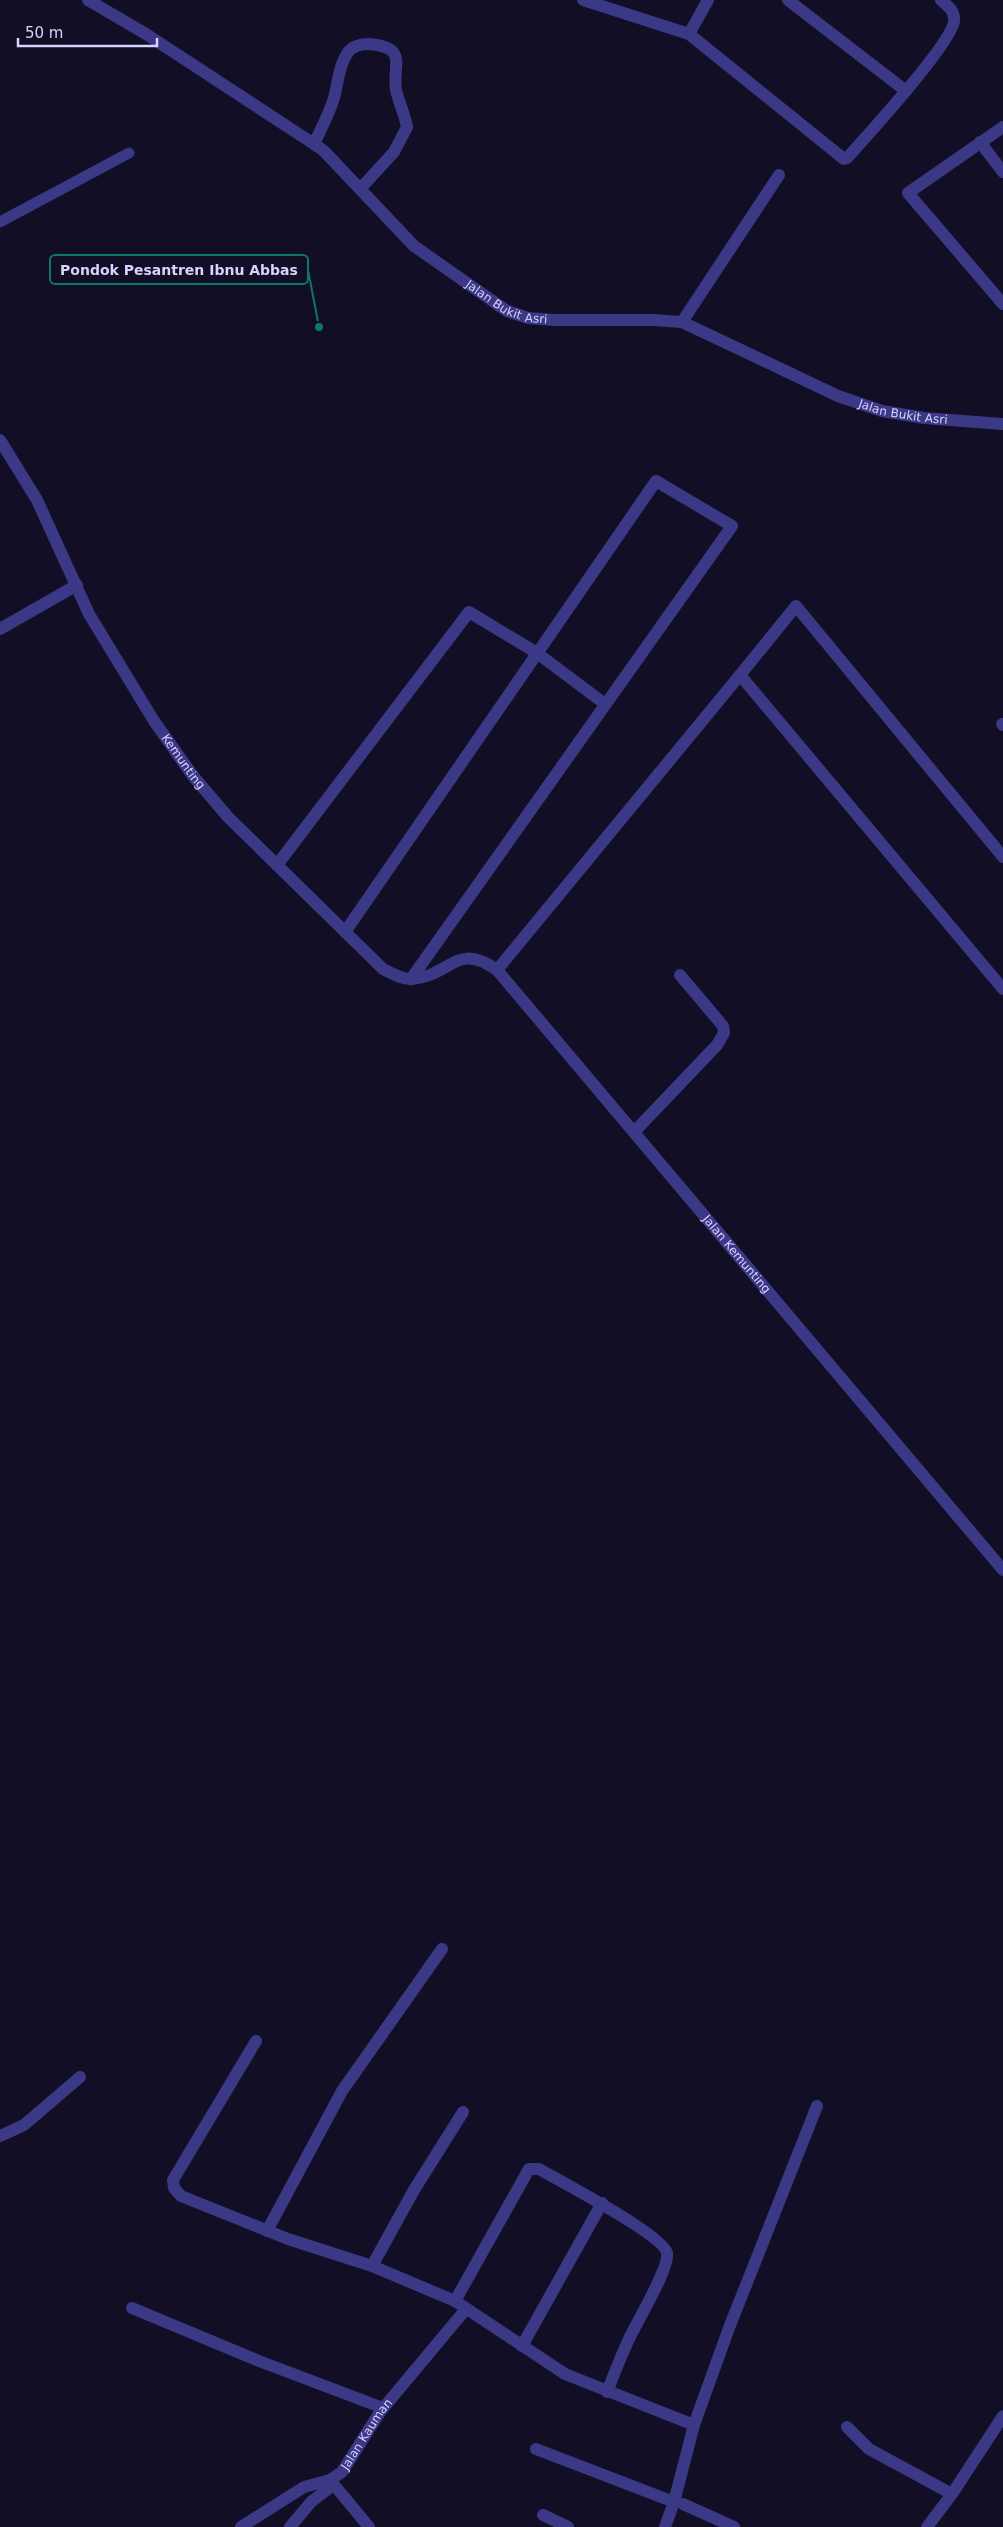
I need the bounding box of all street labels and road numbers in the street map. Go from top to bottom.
street label: Jalan Bukit Asri [462,277,548,326]
street label: Jalan Bukit Asri [856,396,948,427]
street label: Kemunting [158,731,208,792]
street label: Jalan Kemunting [699,1211,774,1296]
street label: Jalan Kauman [338,2396,395,2473]

